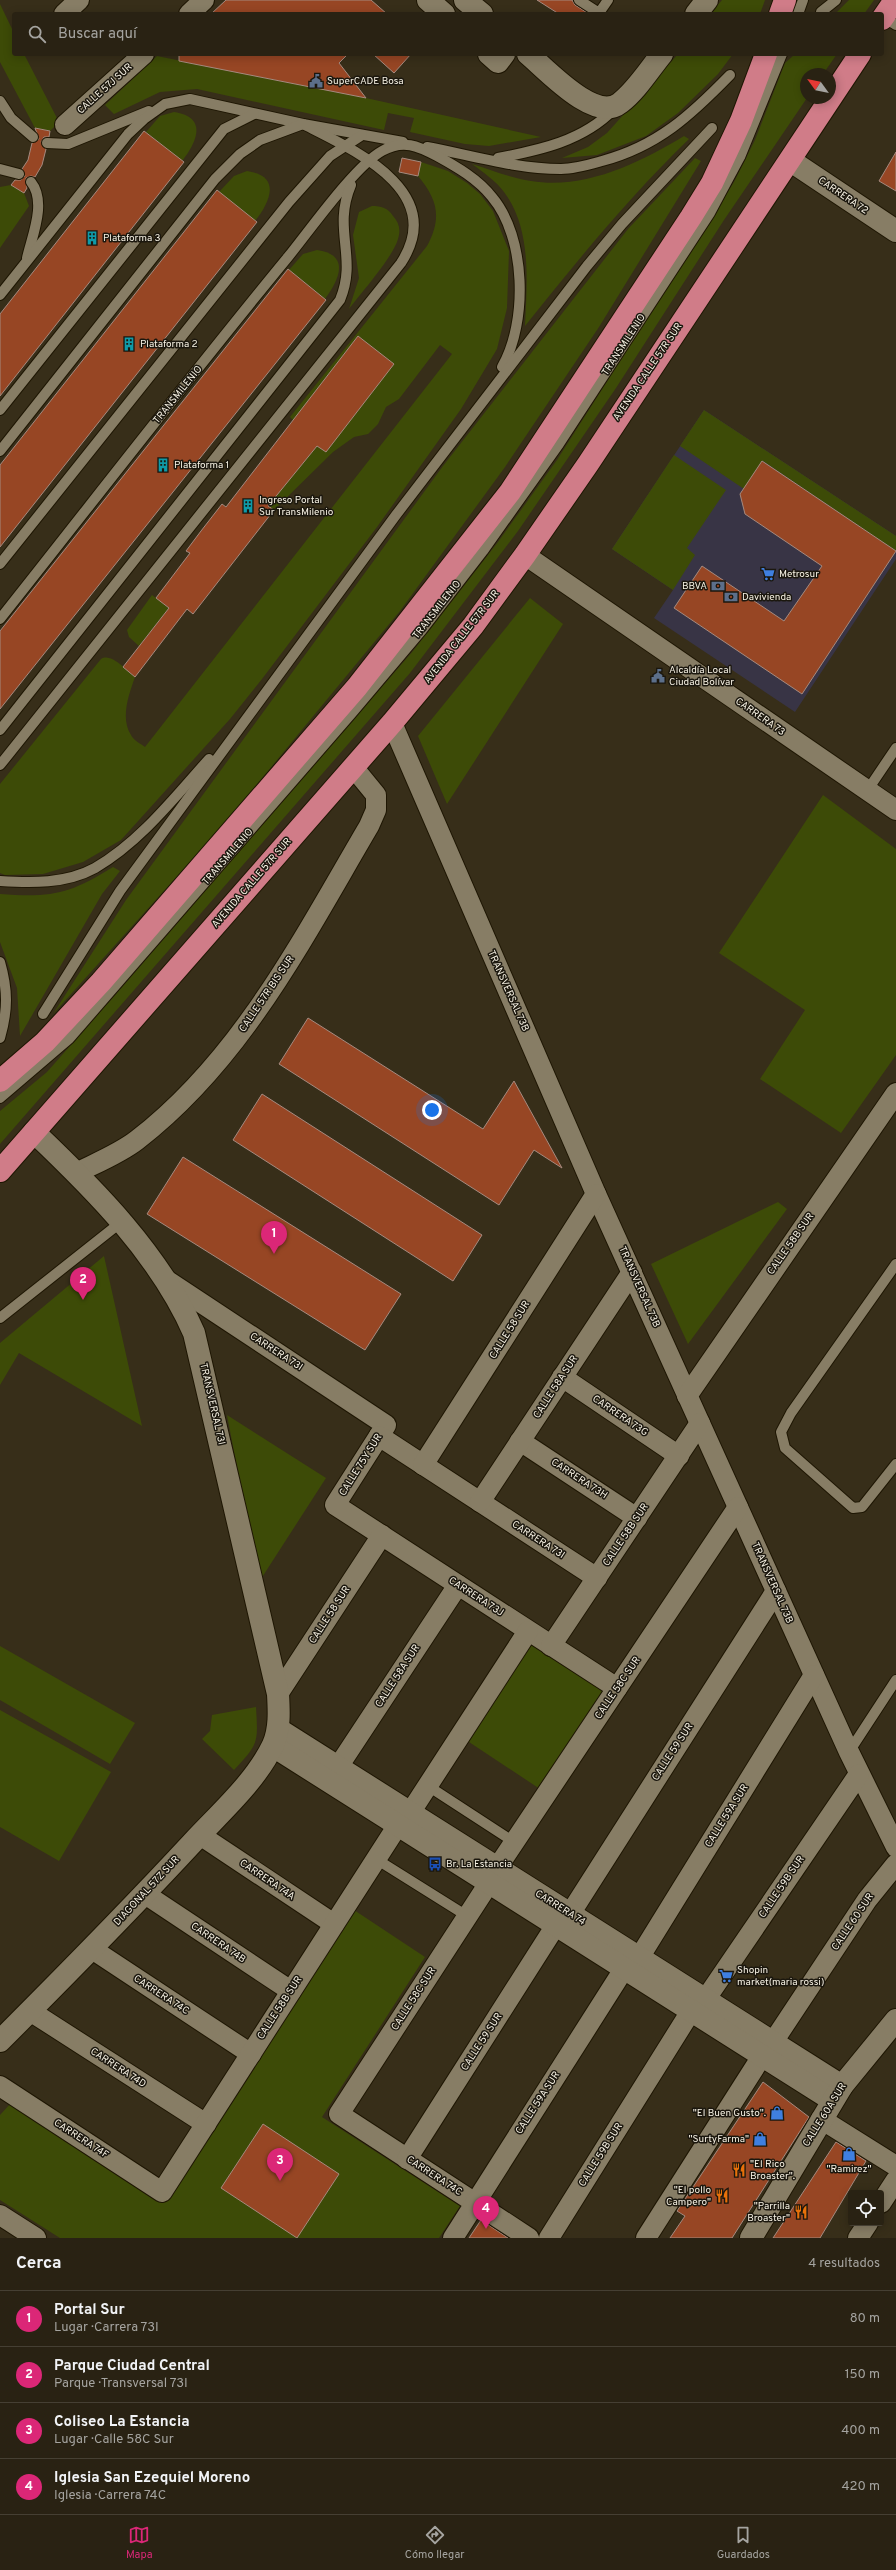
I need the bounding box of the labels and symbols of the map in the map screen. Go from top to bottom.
street label: CALLE 57J SUR [75,61,135,117]
north arrow [800,68,836,104]
public building icon: SuperCADE Bosa [308,73,324,89]
place label: SuperCADE Bosa [327,75,404,88]
street label: CARRERA 72 [815,174,871,218]
building icon: Plataforma 3 [84,230,100,246]
place label: Plataforma 3 [103,232,161,245]
street label: TRANSMILENIO [599,312,649,378]
street label: AVENIDA CALLE 57R SUR [610,321,686,423]
building icon: Plataforma 2 [121,336,137,352]
place label: Plataforma 2 [140,338,198,351]
street label: TRANSMILENIO [151,363,205,427]
building icon: Plataforma 1 [155,457,171,473]
place label: Plataforma 1 [174,459,229,472]
place label: Ingreso Portal Sur TransMilenio [259,494,334,519]
building icon: Ingreso Portal Sur TransMilenio [240,498,256,514]
supermarket icon: Metrosur [760,566,776,582]
place label: Metrosur [779,568,819,581]
street label: TRANSMILENIO [410,578,464,642]
bank icon: BBVA [710,578,726,594]
place label: BBVA [682,580,707,593]
street label: AVENIDA CALLE 57R SUR [421,588,503,686]
bank icon: Davivienda [723,589,739,605]
place label: Davivienda [742,591,791,604]
place label: Alcaldía Local Ciudad Bolívar [669,664,734,689]
public building icon: Alcaldía Local Ciudad Bolívar [650,668,666,684]
street label: CARRERA 73 [733,695,787,739]
street label: TRANSMILENIO [200,826,256,888]
street label: AVENIDA CALLE 57R SUR [209,835,295,931]
street label: TRANSVERSAL 73B [484,948,532,1034]
street label: CALLE 57R BIS SUR [236,953,298,1035]
your location [422,1100,442,1120]
street label: CALLE 58B SUR [765,1210,817,1278]
pin: 1 [261,1221,287,1254]
street label: TRANSVERSAL 73B [615,1244,663,1330]
pin: 2 [70,1267,96,1300]
street label: CALLE 58 SUR [487,1298,533,1362]
street label: CARRERA 73I [247,1330,305,1374]
street label: CALLE 58A SUR [531,1353,581,1421]
street label: TRANSVERSAL 73I [196,1362,228,1446]
street label: CARRERA 73G [590,1393,651,1440]
street label: CALLE 75Y SUR [337,1431,385,1499]
street label: CARRERA 73H [548,1456,610,1502]
street label: CALLE 58B SUR [600,1501,652,1569]
street label: CARRERA 73I [509,1518,567,1562]
street label: TRANSVERSAL 73B [748,1540,796,1626]
street label: CARRERA 73J [446,1574,506,1620]
street label: CALLE 58 SUR [306,1584,354,1646]
street label: CALLE 58A SUR [373,1642,423,1710]
street label: CALLE 58C SUR [592,1654,644,1722]
street label: CALLE 59 SUR [649,1721,697,1783]
street label: CALLE 59A SUR [702,1782,752,1850]
street label: DIAGONAL 57Z SUR [111,1853,183,1929]
street label: CALLE 59B SUR [756,1853,808,1921]
bus stop icon: Br. La Estancia [427,1856,443,1872]
street label: CARRERA 74A [237,1857,297,1903]
place label: Br. La Estancia [446,1858,512,1871]
street label: CARRERA 74 [532,1887,588,1929]
street label: CALLE 60 SUR [829,1891,877,1953]
street label: CARRERA 74B [188,1920,248,1966]
place label: Shopin market(maria rossi) [737,1964,824,1989]
street label: CALLE 58C SUR [389,1965,439,2033]
supermarket icon: Shopin market(maria rossi) [718,1968,734,1984]
street label: CARRERA 74C [131,1972,191,2018]
street label: CALLE 58B SUR [255,1974,305,2042]
street label: CALLE 59 SUR [458,2011,506,2073]
street label: CARRERA 74D [88,2045,149,2091]
street label: CALLE 59A SUR [513,2069,563,2137]
street label: CALLE 60A SUR [800,2081,850,2149]
shop icon: "El Buen Gusto". [769,2105,785,2121]
place label: "El Buen Gusto". [693,2107,766,2120]
street label: CARRERA 74F [51,2116,111,2162]
street label: CALLE 59B SUR [576,2121,626,2189]
shop icon: "SurtyFarma" [752,2131,768,2147]
place label: "SurtyFarma" [688,2133,749,2146]
shop icon: "Ramirez" [841,2146,857,2162]
pin: 3 [267,2148,293,2181]
street label: CARRERA 74C [404,2153,464,2199]
place label: "El Rico Broaster". [750,2158,795,2183]
restaurant icon: "El Rico Broaster". [731,2162,747,2178]
place label: "Ramirez" [827,2163,871,2176]
place label: "El pollo Campero" [666,2184,711,2209]
restaurant icon: "El pollo Campero" [714,2188,730,2204]
pin: 4 [473,2196,499,2229]
place label: "Parrilla Broaster" [747,2200,790,2225]
restaurant icon: "Parrilla Broaster" [793,2204,809,2220]

